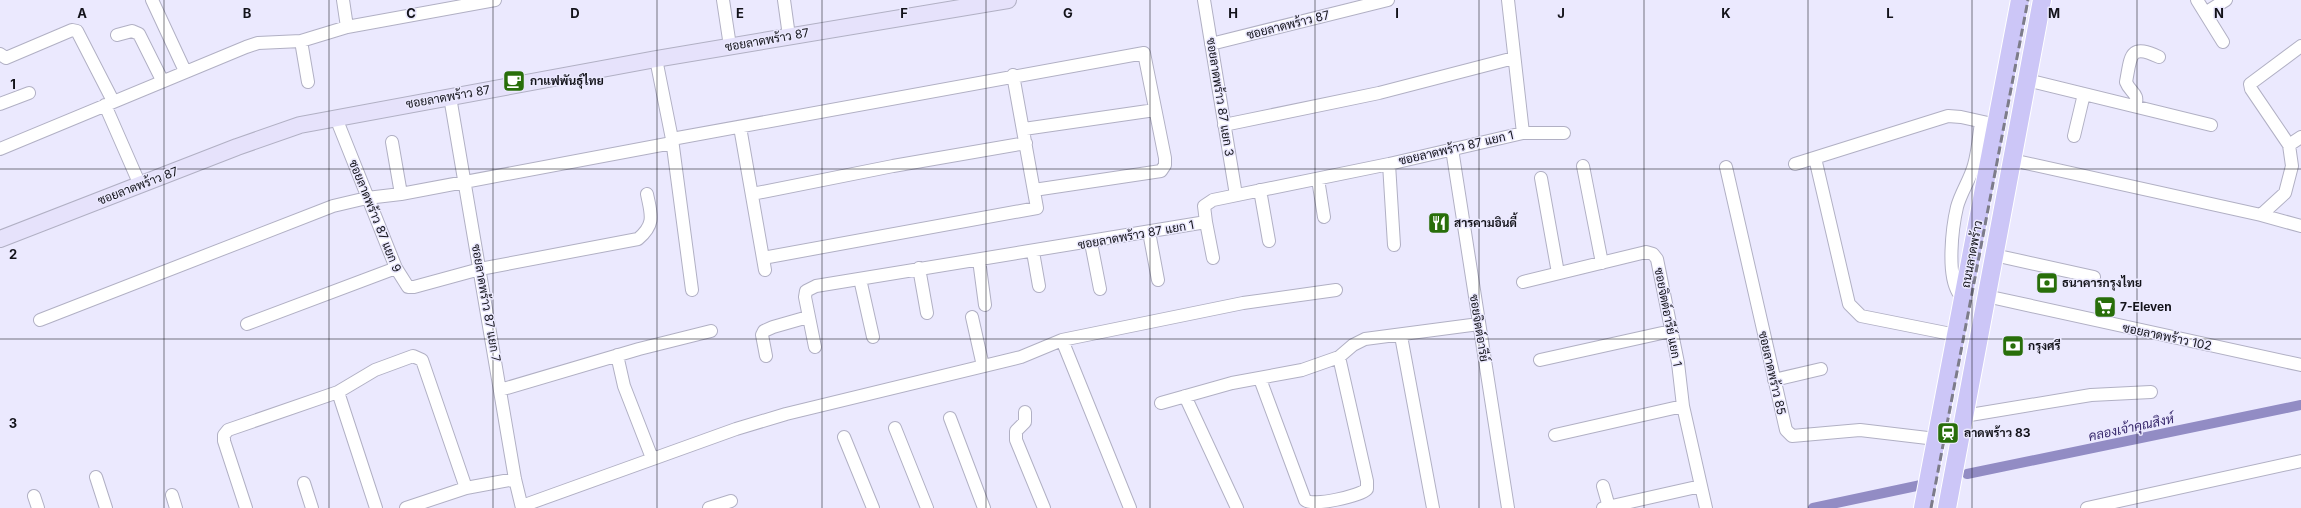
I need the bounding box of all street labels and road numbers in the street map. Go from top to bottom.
street label: ซอยลาดพร้าว 87 [1245,7,1331,42]
street label: ซอยลาดพร้าว 87 [724,25,810,54]
street label: ซอยลาดพร้าว 87 แยก 3 [1204,36,1237,157]
street label: ซอยลาดพร้าว 87 [405,82,491,111]
street label: ซอยลาดพร้าว 87 แยก 1 [1397,127,1515,168]
street label: ซอยลาดพร้าว 87 แยก 9 [346,157,405,274]
street label: ซอยลาดพร้าว 87 [95,163,180,208]
street label: ซอยลาดพร้าว 87 แยก 1 [1077,217,1195,252]
street label: ถนนลาดพร้าว [1958,219,1985,289]
street label: ซอยลาดพร้าว 87 แยก 7 [469,243,504,363]
street label: ซอยจิตต์อารีย์ แยก 1 [1652,266,1685,368]
street label: ซอยจิตต์อารีย์ [1467,293,1492,363]
street label: ซอยลาดพร้าว 102 [2121,320,2213,353]
street label: ซอยลาดพร้าว 85 [1756,329,1789,416]

